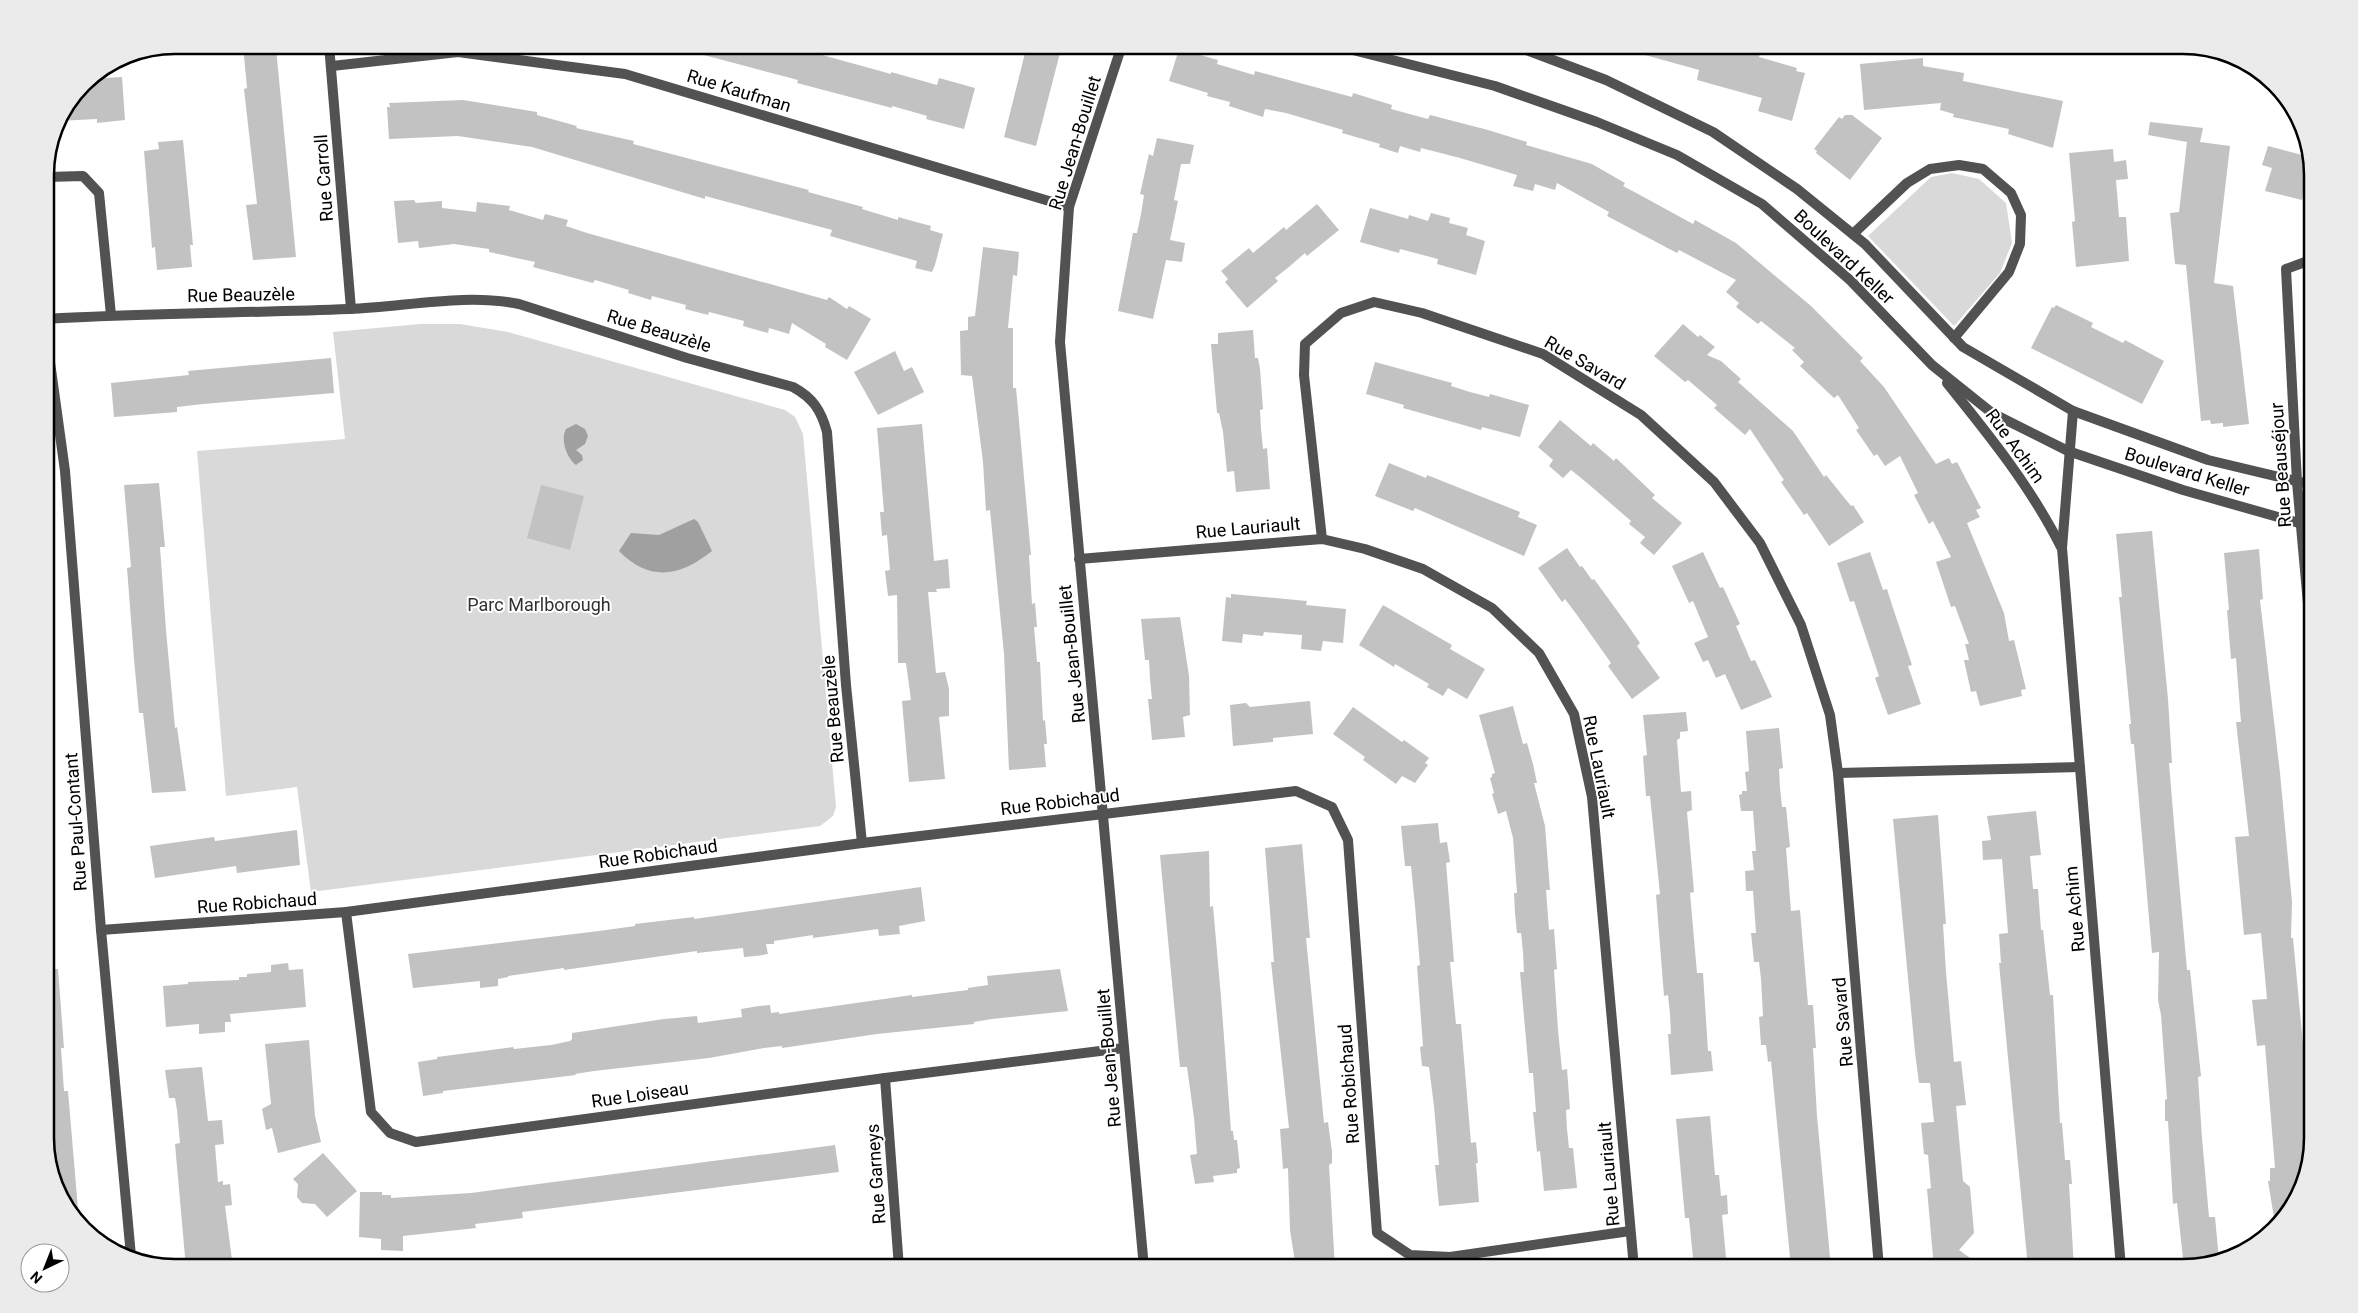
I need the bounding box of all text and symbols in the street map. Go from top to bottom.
street label: Rue Kaufman [685,65,794,116]
street label: Rue Jean-Bouillet [1044,73,1105,212]
street label: Rue Carroll [310,134,337,222]
street label: Boulevard Keller [1790,205,1899,308]
street label: Rue Beauzèle [187,283,295,306]
street label: Rue Beauzèle [605,305,714,356]
street label: Rue Savard [1541,331,1629,394]
street label: Rue Beauséjour [2266,402,2295,528]
street label: Rue Achim [1982,405,2049,487]
street label: Boulevard Keller [2122,443,2252,500]
street label: Rue Lauriault [1195,512,1301,543]
street label: Rue Jean-Bouillet [1054,584,1089,724]
park label: Parc Marlborough [467,594,611,615]
street label: Rue Beauzèle [817,654,848,764]
street label: Rue Lauriault [1579,713,1620,820]
street label: Rue Paul-Contant [60,752,91,892]
street label: Rue Robichaud [999,784,1121,819]
street label: Rue Robichaud [597,835,719,872]
street label: Rue Achim [2060,865,2089,953]
street label: Rue Robichaud [196,888,318,917]
street label: Rue Savard [1828,976,1857,1068]
street label: Rue Jean-Bouillet [1092,988,1125,1128]
street label: Rue Robichaud [1334,1023,1363,1145]
street label: Rue Loiseau [590,1077,690,1112]
street label: Rue Lauriault [1593,1121,1624,1227]
street label: Rue Garneys [862,1123,889,1225]
north arrow [20,1243,70,1293]
text: N [27,1268,45,1287]

